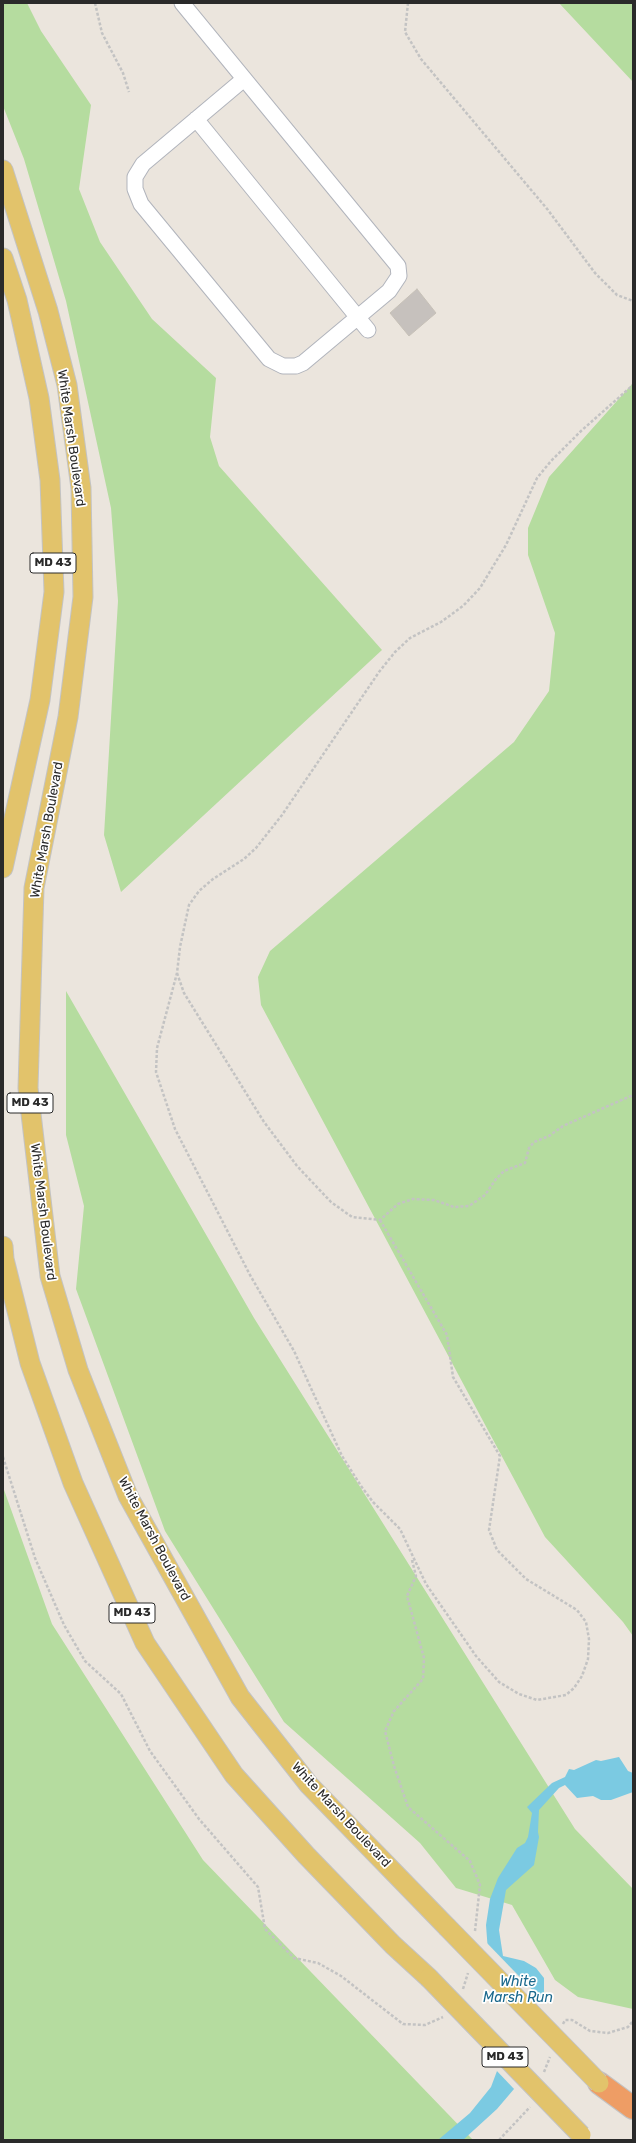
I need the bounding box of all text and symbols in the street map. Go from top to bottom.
street label: White Marsh Boulevard [54,369,88,507]
road number: MD 43 [30,553,76,573]
street label: White Marsh Boulevard [27,761,67,899]
road number: MD 43 [7,1093,53,1113]
street label: White Marsh Boulevard [27,1143,59,1281]
street label: White Marsh Boulevard [115,1474,193,1604]
road number: MD 43 [109,1603,155,1623]
street label: White Marsh Boulevard [288,1759,394,1871]
water label: White Marsh Run [483,1974,553,2006]
road number: MD 43 [482,2047,528,2067]

